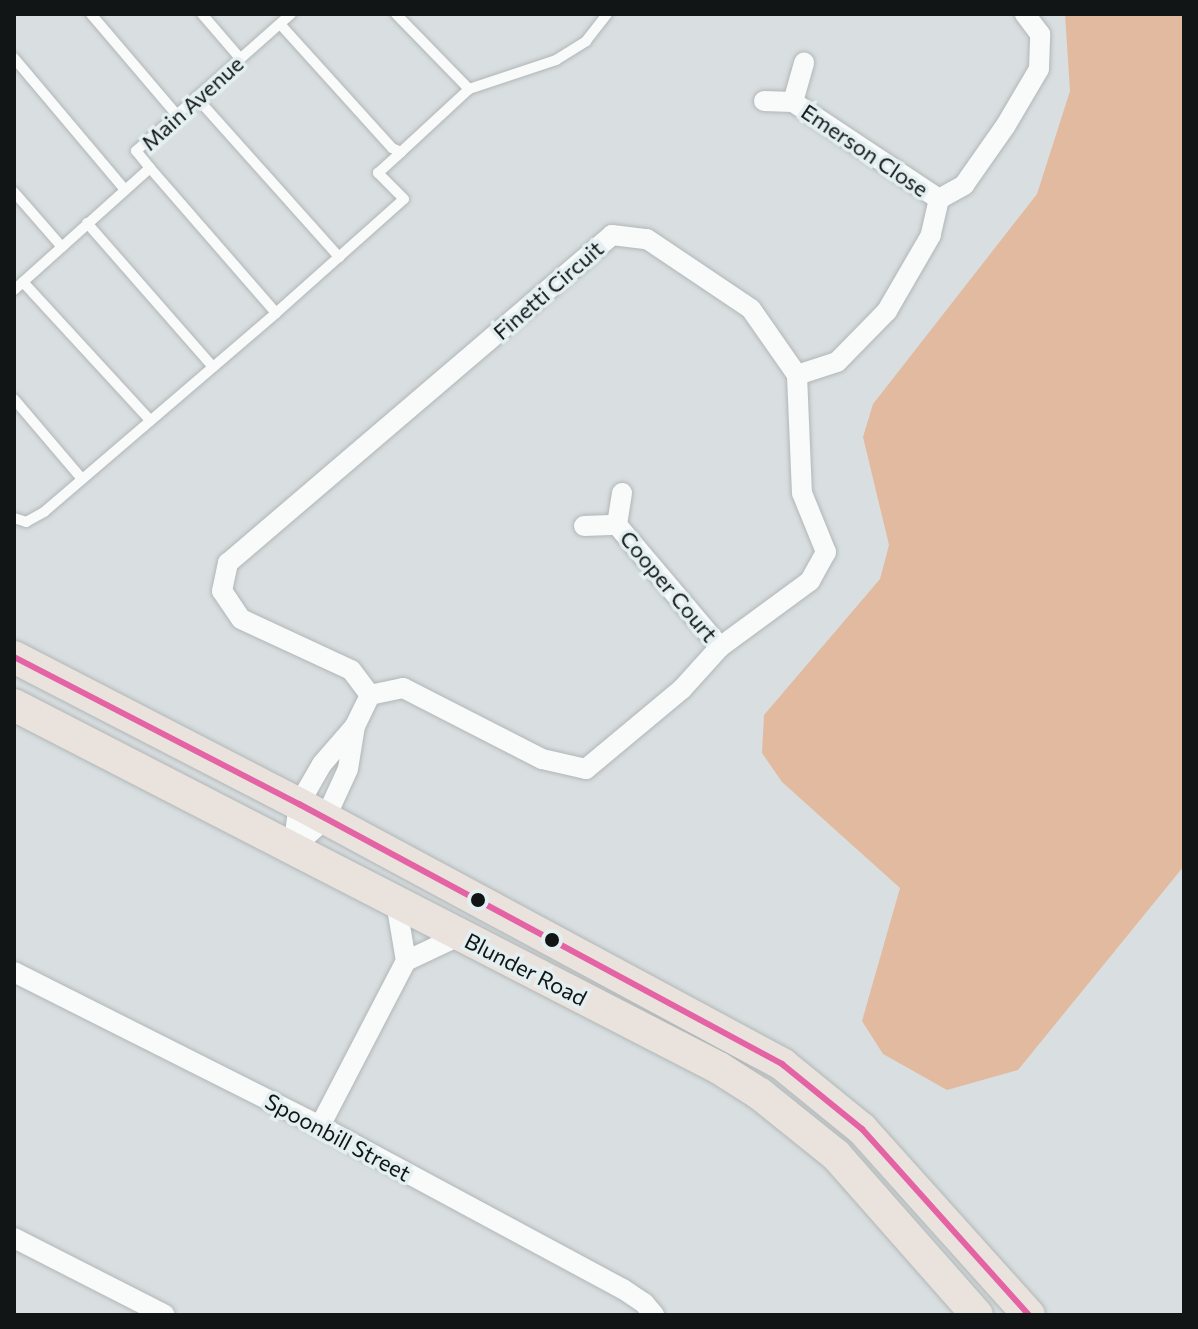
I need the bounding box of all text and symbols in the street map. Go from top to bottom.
street label: Main Avenue [136,50,248,156]
street label: Emerson Close [797,98,933,202]
street label: Finetti Circuit [488,235,608,345]
street label: Cooper Court [615,525,723,647]
unlabelled marker [470,892,486,908]
street label: Blunder Road [461,927,591,1011]
unlabelled marker [544,932,560,948]
street label: Spoonbill Street [261,1088,415,1186]

